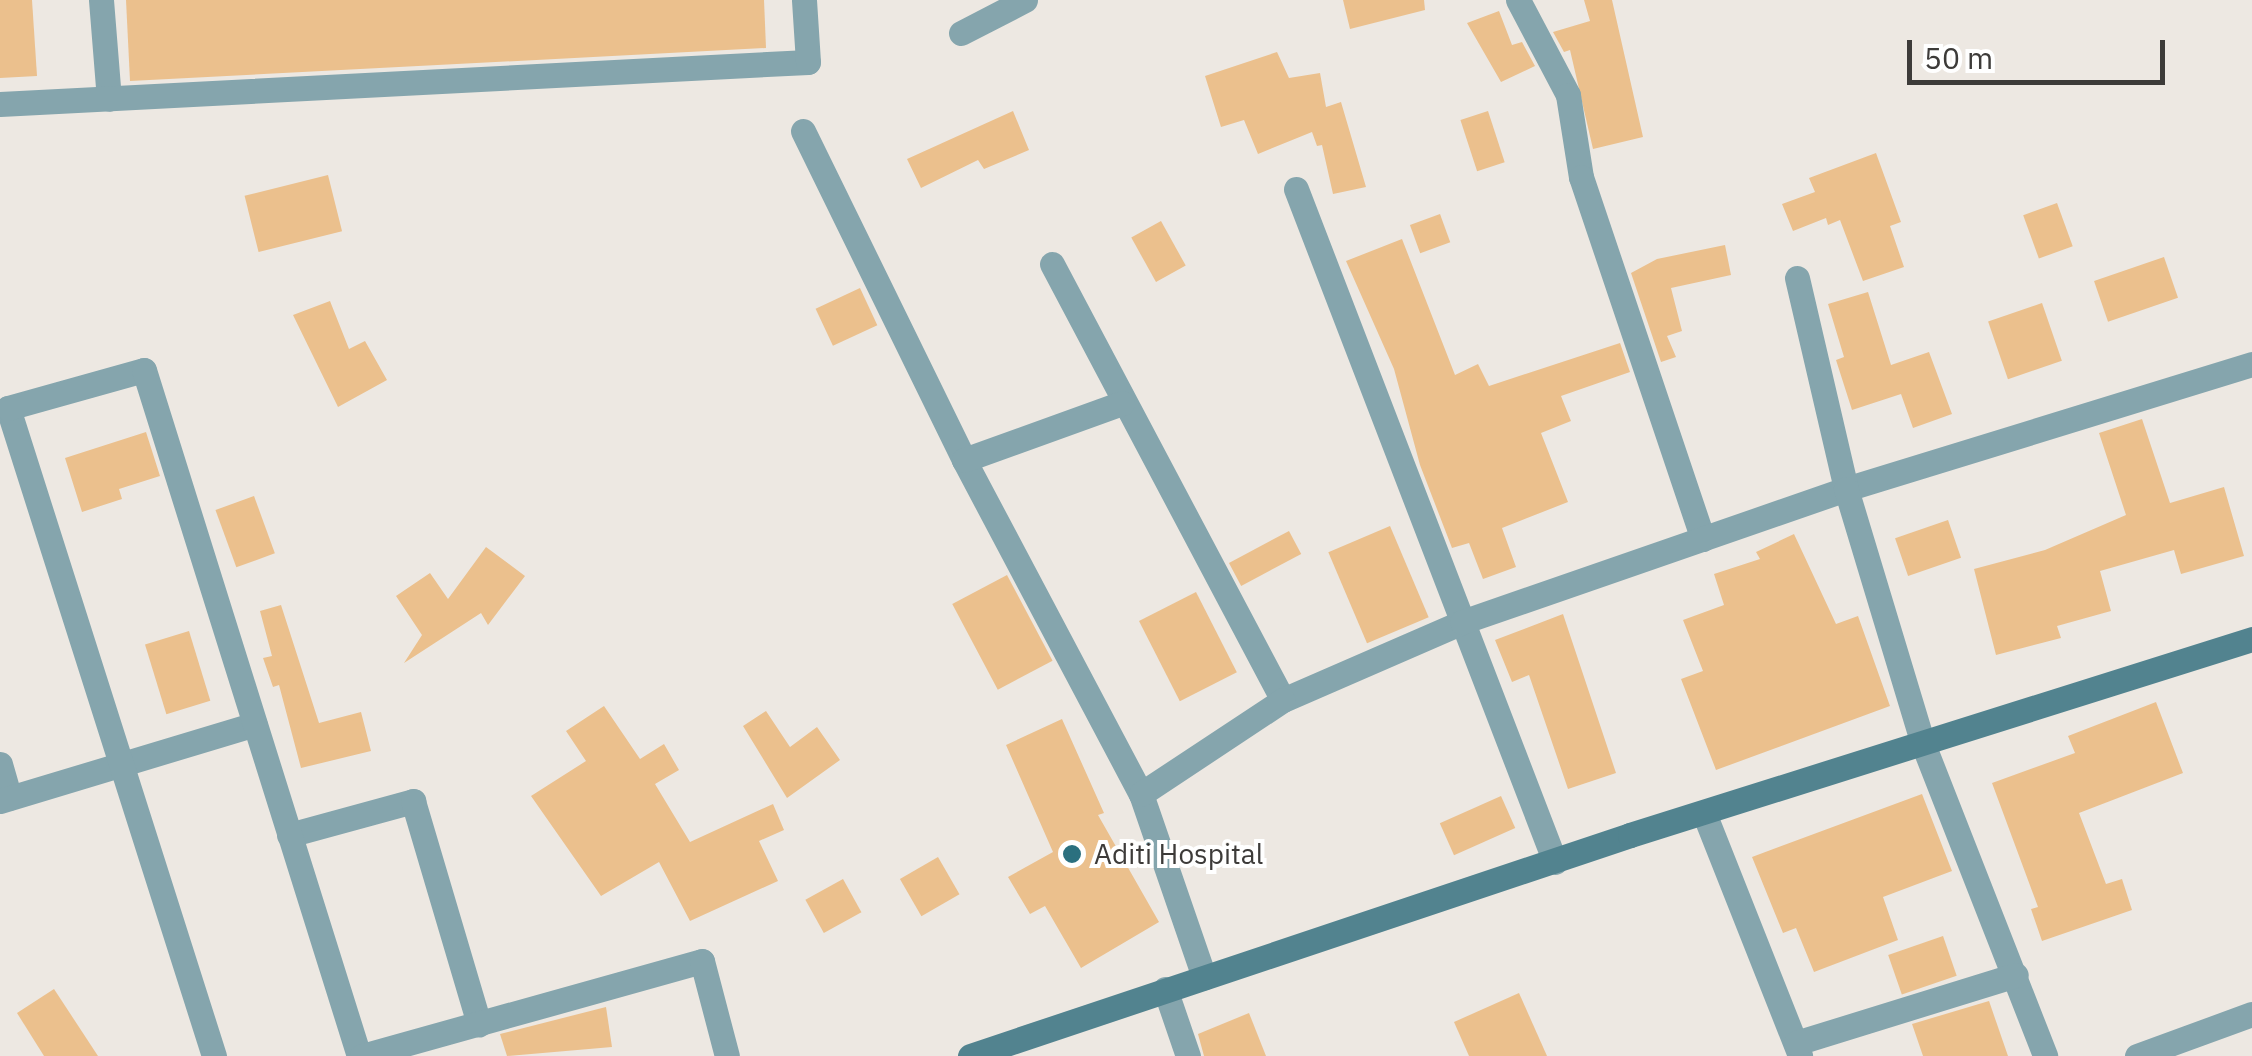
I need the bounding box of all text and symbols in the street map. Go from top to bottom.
scale bar [1912,20,2170,82]
text: 50 m [1924,38,1993,77]
place label: Aditi Hospital [1094,837,1263,871]
marker: Aditi Hospital [1059,841,1085,867]

